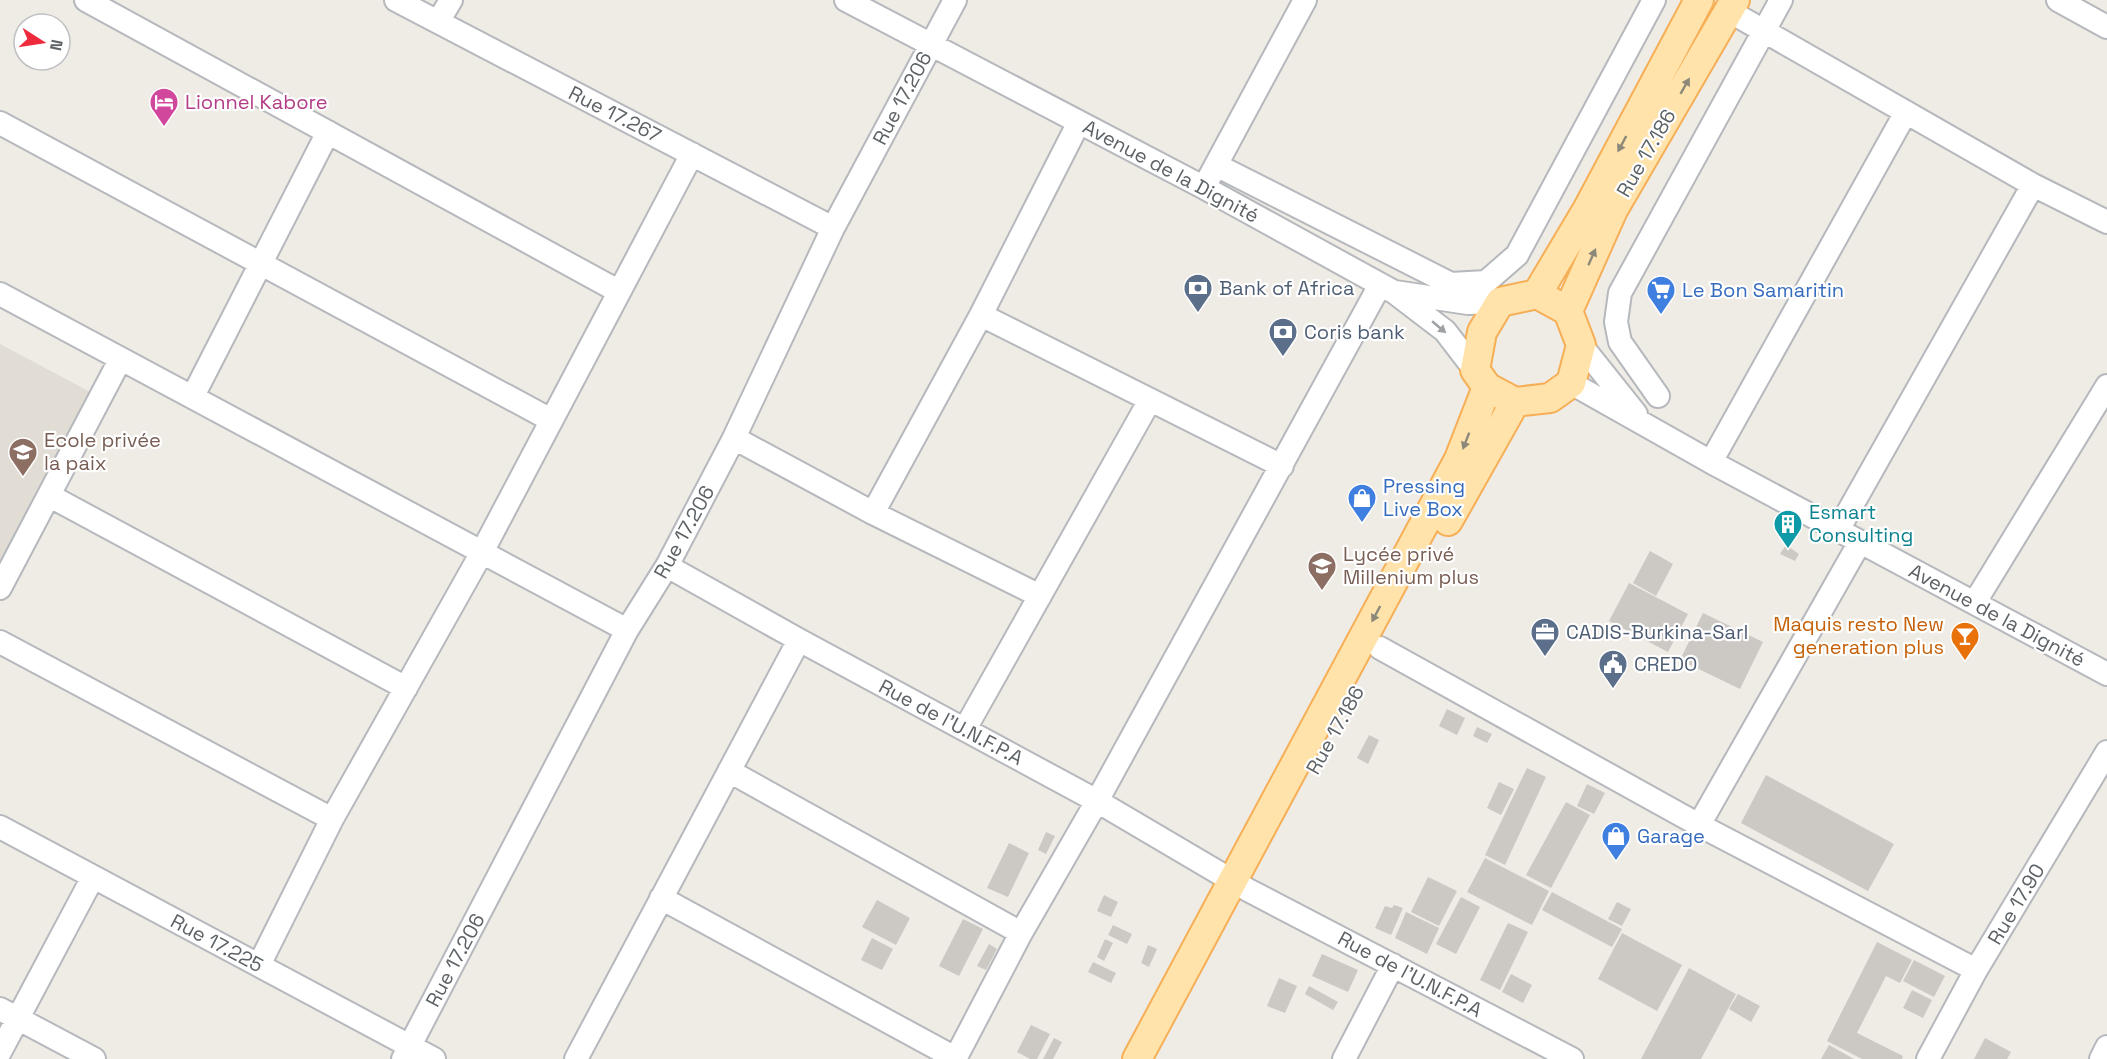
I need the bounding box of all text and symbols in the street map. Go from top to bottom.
north arrow [12,12,72,72]
text: N [45,38,68,52]
street label: Rue 17.206 [866,47,938,149]
one-way arrow [1680,78,1691,94]
street label: Rue 17.267 [564,80,666,148]
hotel icon: Lionnel Kabore [148,86,180,128]
place label: Lionnel Kabore [185,89,328,115]
street label: Rue 17.186 [1610,104,1682,202]
street label: Avenue de la Dignité [1078,114,1264,228]
one-way arrow [1617,135,1627,153]
one-way arrow [1587,248,1597,266]
bank icon: Bank of Africa [1182,272,1214,314]
supermarket icon: Le Bon Samaritin [1645,274,1677,316]
place label: Bank of Africa [1219,275,1355,301]
place label: Le Bon Samaritin [1682,277,1844,303]
bank icon: Coris bank [1267,316,1299,358]
place label: Coris bank [1304,319,1405,345]
one-way arrow [1431,320,1447,333]
place label: Ecole privée la paix [44,427,161,476]
one-way arrow [1461,433,1471,451]
school or university icon: Ecole privée la paix [7,436,39,478]
place label: Pressing Live Box [1383,473,1465,522]
street label: Rue 17.206 [648,481,720,583]
shop icon: Pressing Live Box [1346,482,1378,524]
place label: Esmart Consulting [1809,499,1913,548]
building icon: Esmart Consulting [1772,508,1804,550]
place label: Lycée privé Millenium plus [1343,541,1479,590]
school or university icon: Lycée privé Millenium plus [1306,550,1338,592]
street label: Avenue de la Dignité [1904,558,2090,672]
one-way arrow [1371,606,1381,623]
place label: Maquis resto New generation plus [1773,611,1944,660]
office icon: CADIS-Burkina-Sarl [1529,616,1561,658]
place label: CADIS-Burkina-Sarl [1566,619,1748,645]
bar icon: Maquis resto New generation plus [1949,620,1981,662]
public building icon: CREDO [1597,648,1629,690]
place label: CREDO [1634,651,1697,677]
street label: Rue de l'U.N.F.P.A [874,673,1028,771]
street label: Rue 17.186 [1300,681,1370,779]
shop icon: Garage [1600,820,1632,862]
place label: Garage [1637,823,1705,849]
street label: Rue 17.90 [1982,859,2050,949]
street label: Rue 17.225 [166,908,268,978]
street label: Rue 17.206 [419,909,491,1011]
street label: Rue de l'U.N.F.P.A [1333,925,1487,1023]

